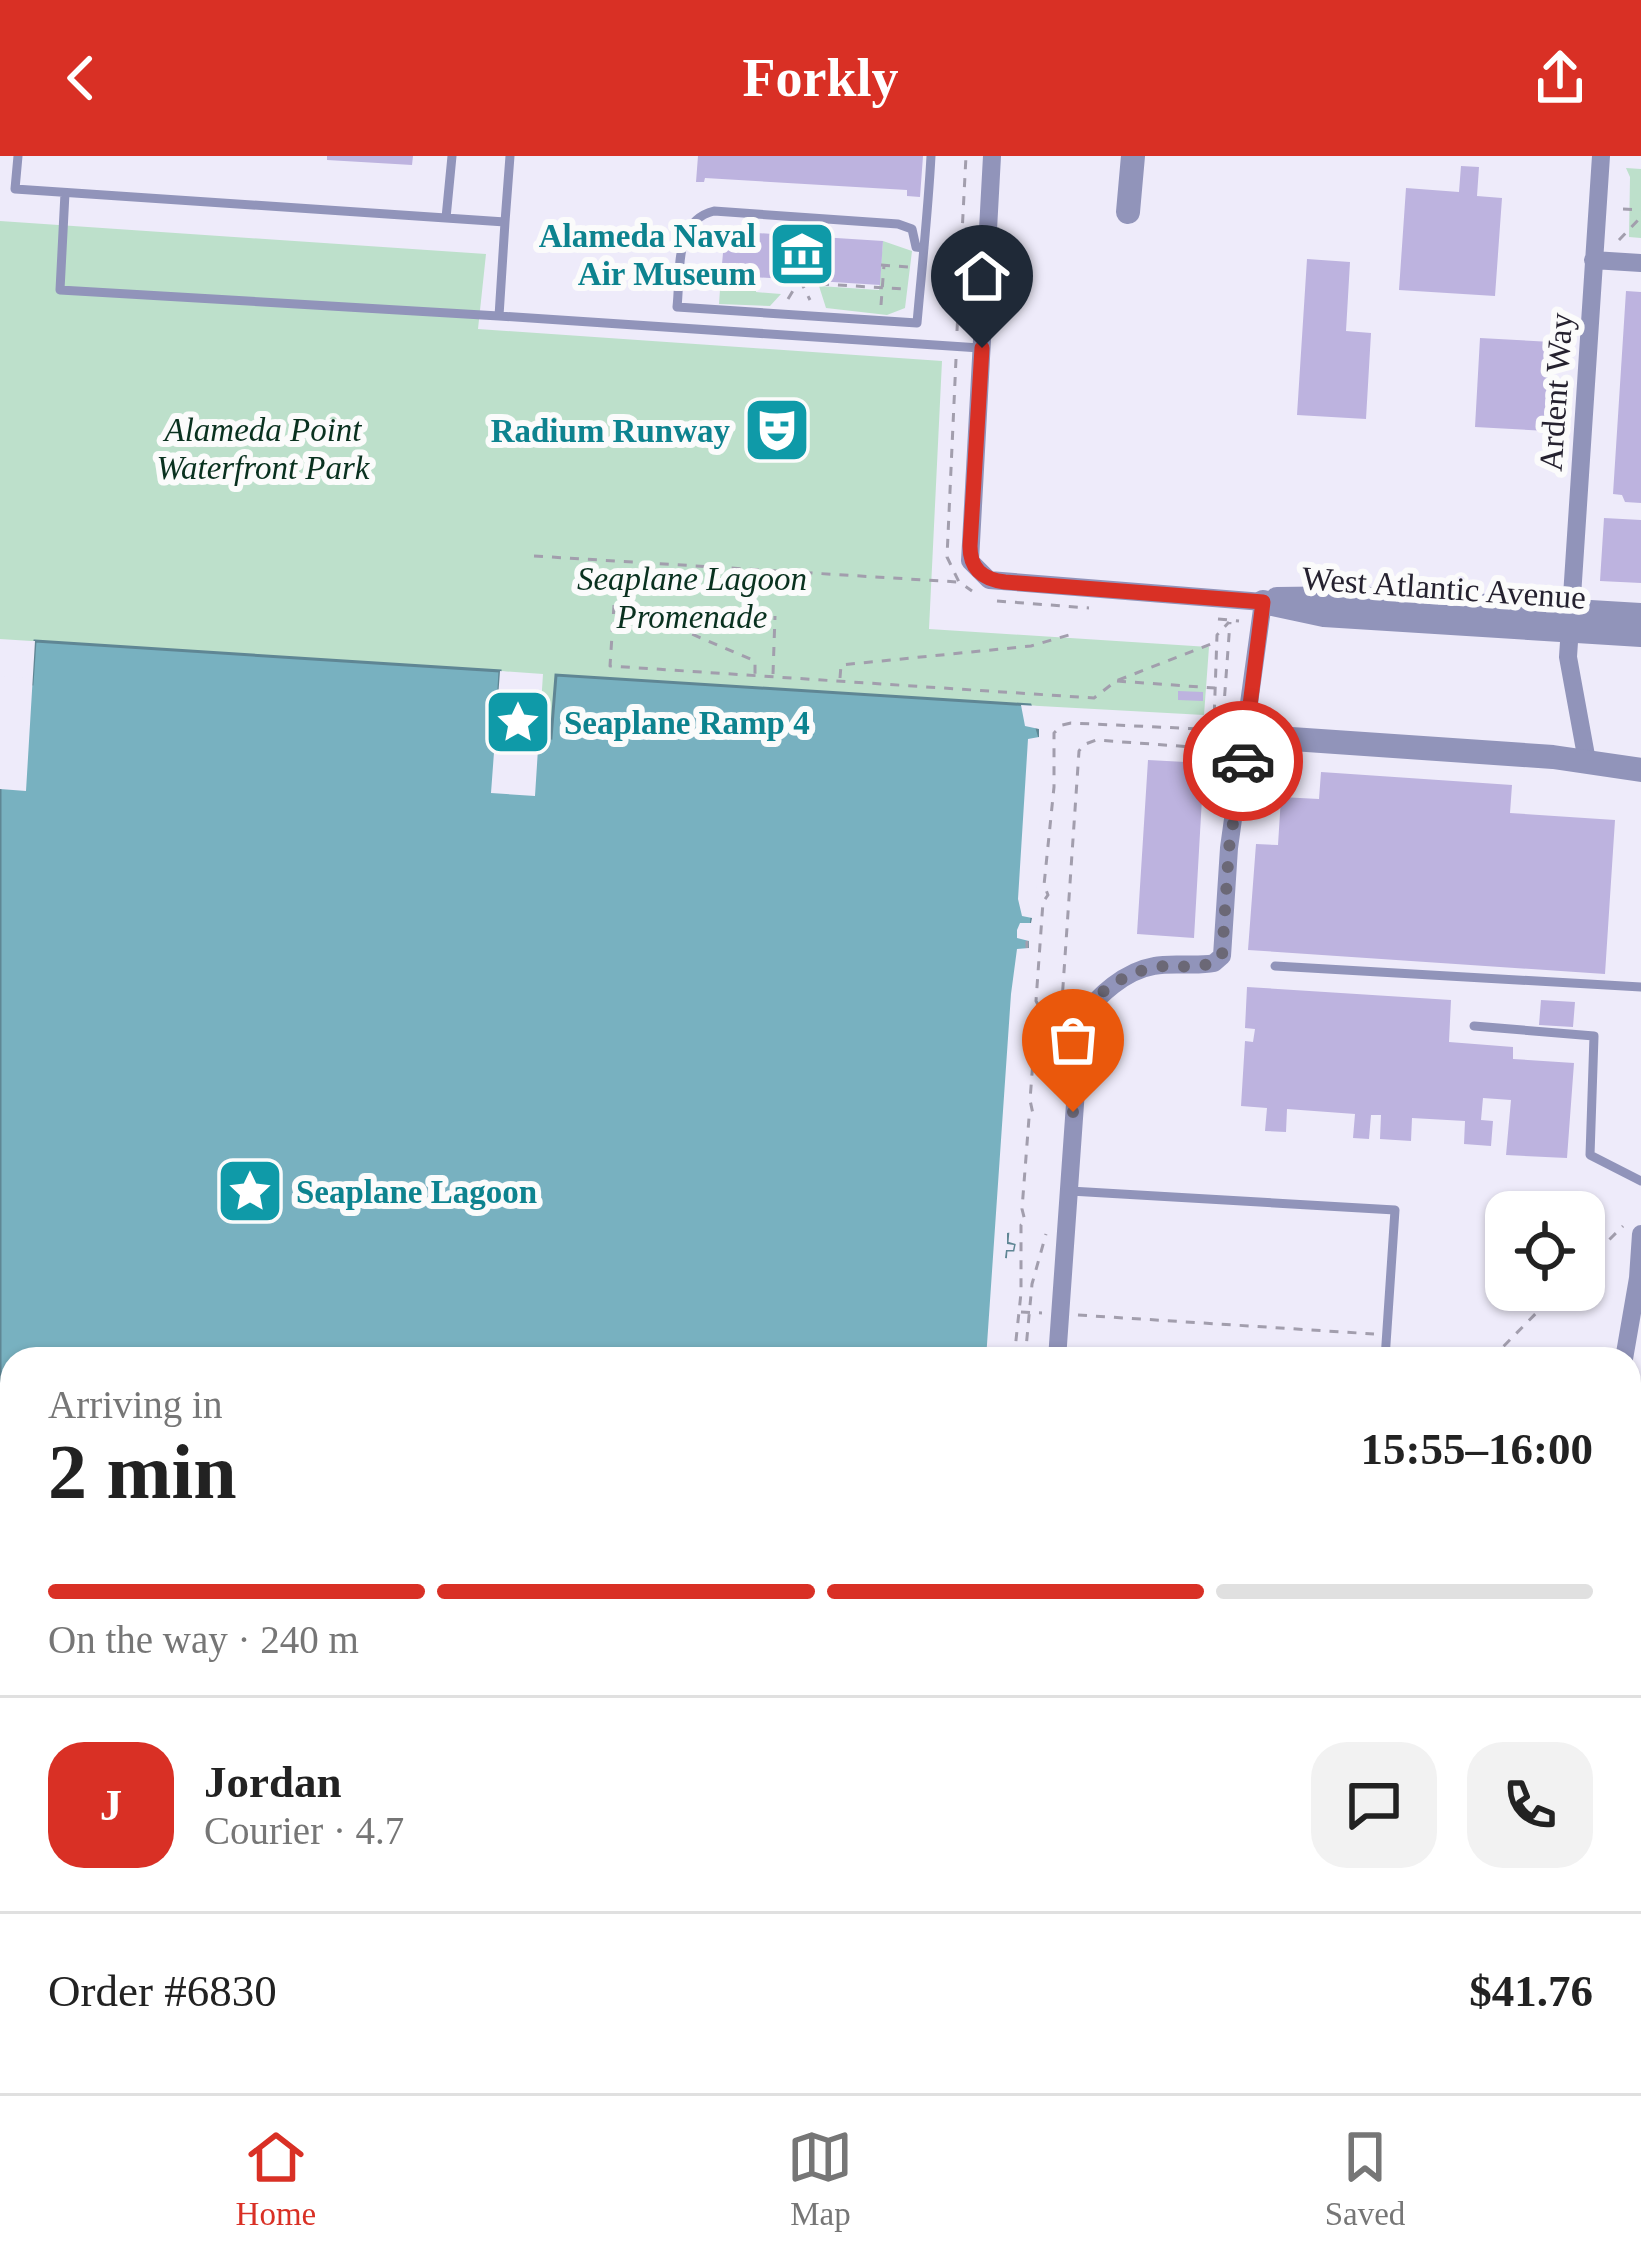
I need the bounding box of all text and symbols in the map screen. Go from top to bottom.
icon: back [48,45,114,111]
icon: share [1527,45,1593,111]
text: Forkly [743,48,899,108]
place label: Alameda Naval Air Museum [539,218,756,292]
museum icon: Alameda Naval Air Museum [767,219,837,289]
pin [931,225,1033,348]
icon: home [949,243,1015,309]
street label: Ardent Way [1532,311,1580,473]
theatre icon: Radium Runway [742,395,812,465]
park label: Alameda Point Waterfront Park [157,412,371,486]
place label: Radium Runway [491,413,730,449]
street label: West Atlantic Avenue [1301,560,1587,616]
park label: Seaplane Lagoon Promenade [577,561,807,635]
place icon: Seaplane Ramp 4 [483,687,553,757]
courier [1183,701,1303,821]
place label: Seaplane Ramp 4 [564,705,810,741]
icon: car [1210,728,1276,794]
pin [1022,989,1124,1112]
icon: bag [1040,1007,1106,1073]
place icon: Seaplane Lagoon [215,1156,285,1226]
place label: Seaplane Lagoon [296,1174,537,1210]
map controls [1485,1191,1605,1311]
button: locate [1485,1191,1605,1311]
text: Arriving in [48,1383,222,1426]
text: 15:55–16:00 [1361,1424,1593,1474]
text: 2 min [48,1428,237,1515]
text: On the way · 240 m [48,1618,359,1661]
button: chat [1311,1742,1437,1868]
button: phone [1467,1742,1593,1868]
text: Jordan [204,1757,342,1807]
text: J [100,1780,122,1830]
text: Courier · 4.7 [204,1809,404,1852]
text: Order #6830 [48,1966,277,2016]
text: $41.76 [1469,1966,1593,2016]
tab: Home [236,2124,316,2233]
tab: Map [787,2124,853,2233]
tab: Saved [1325,2124,1405,2233]

